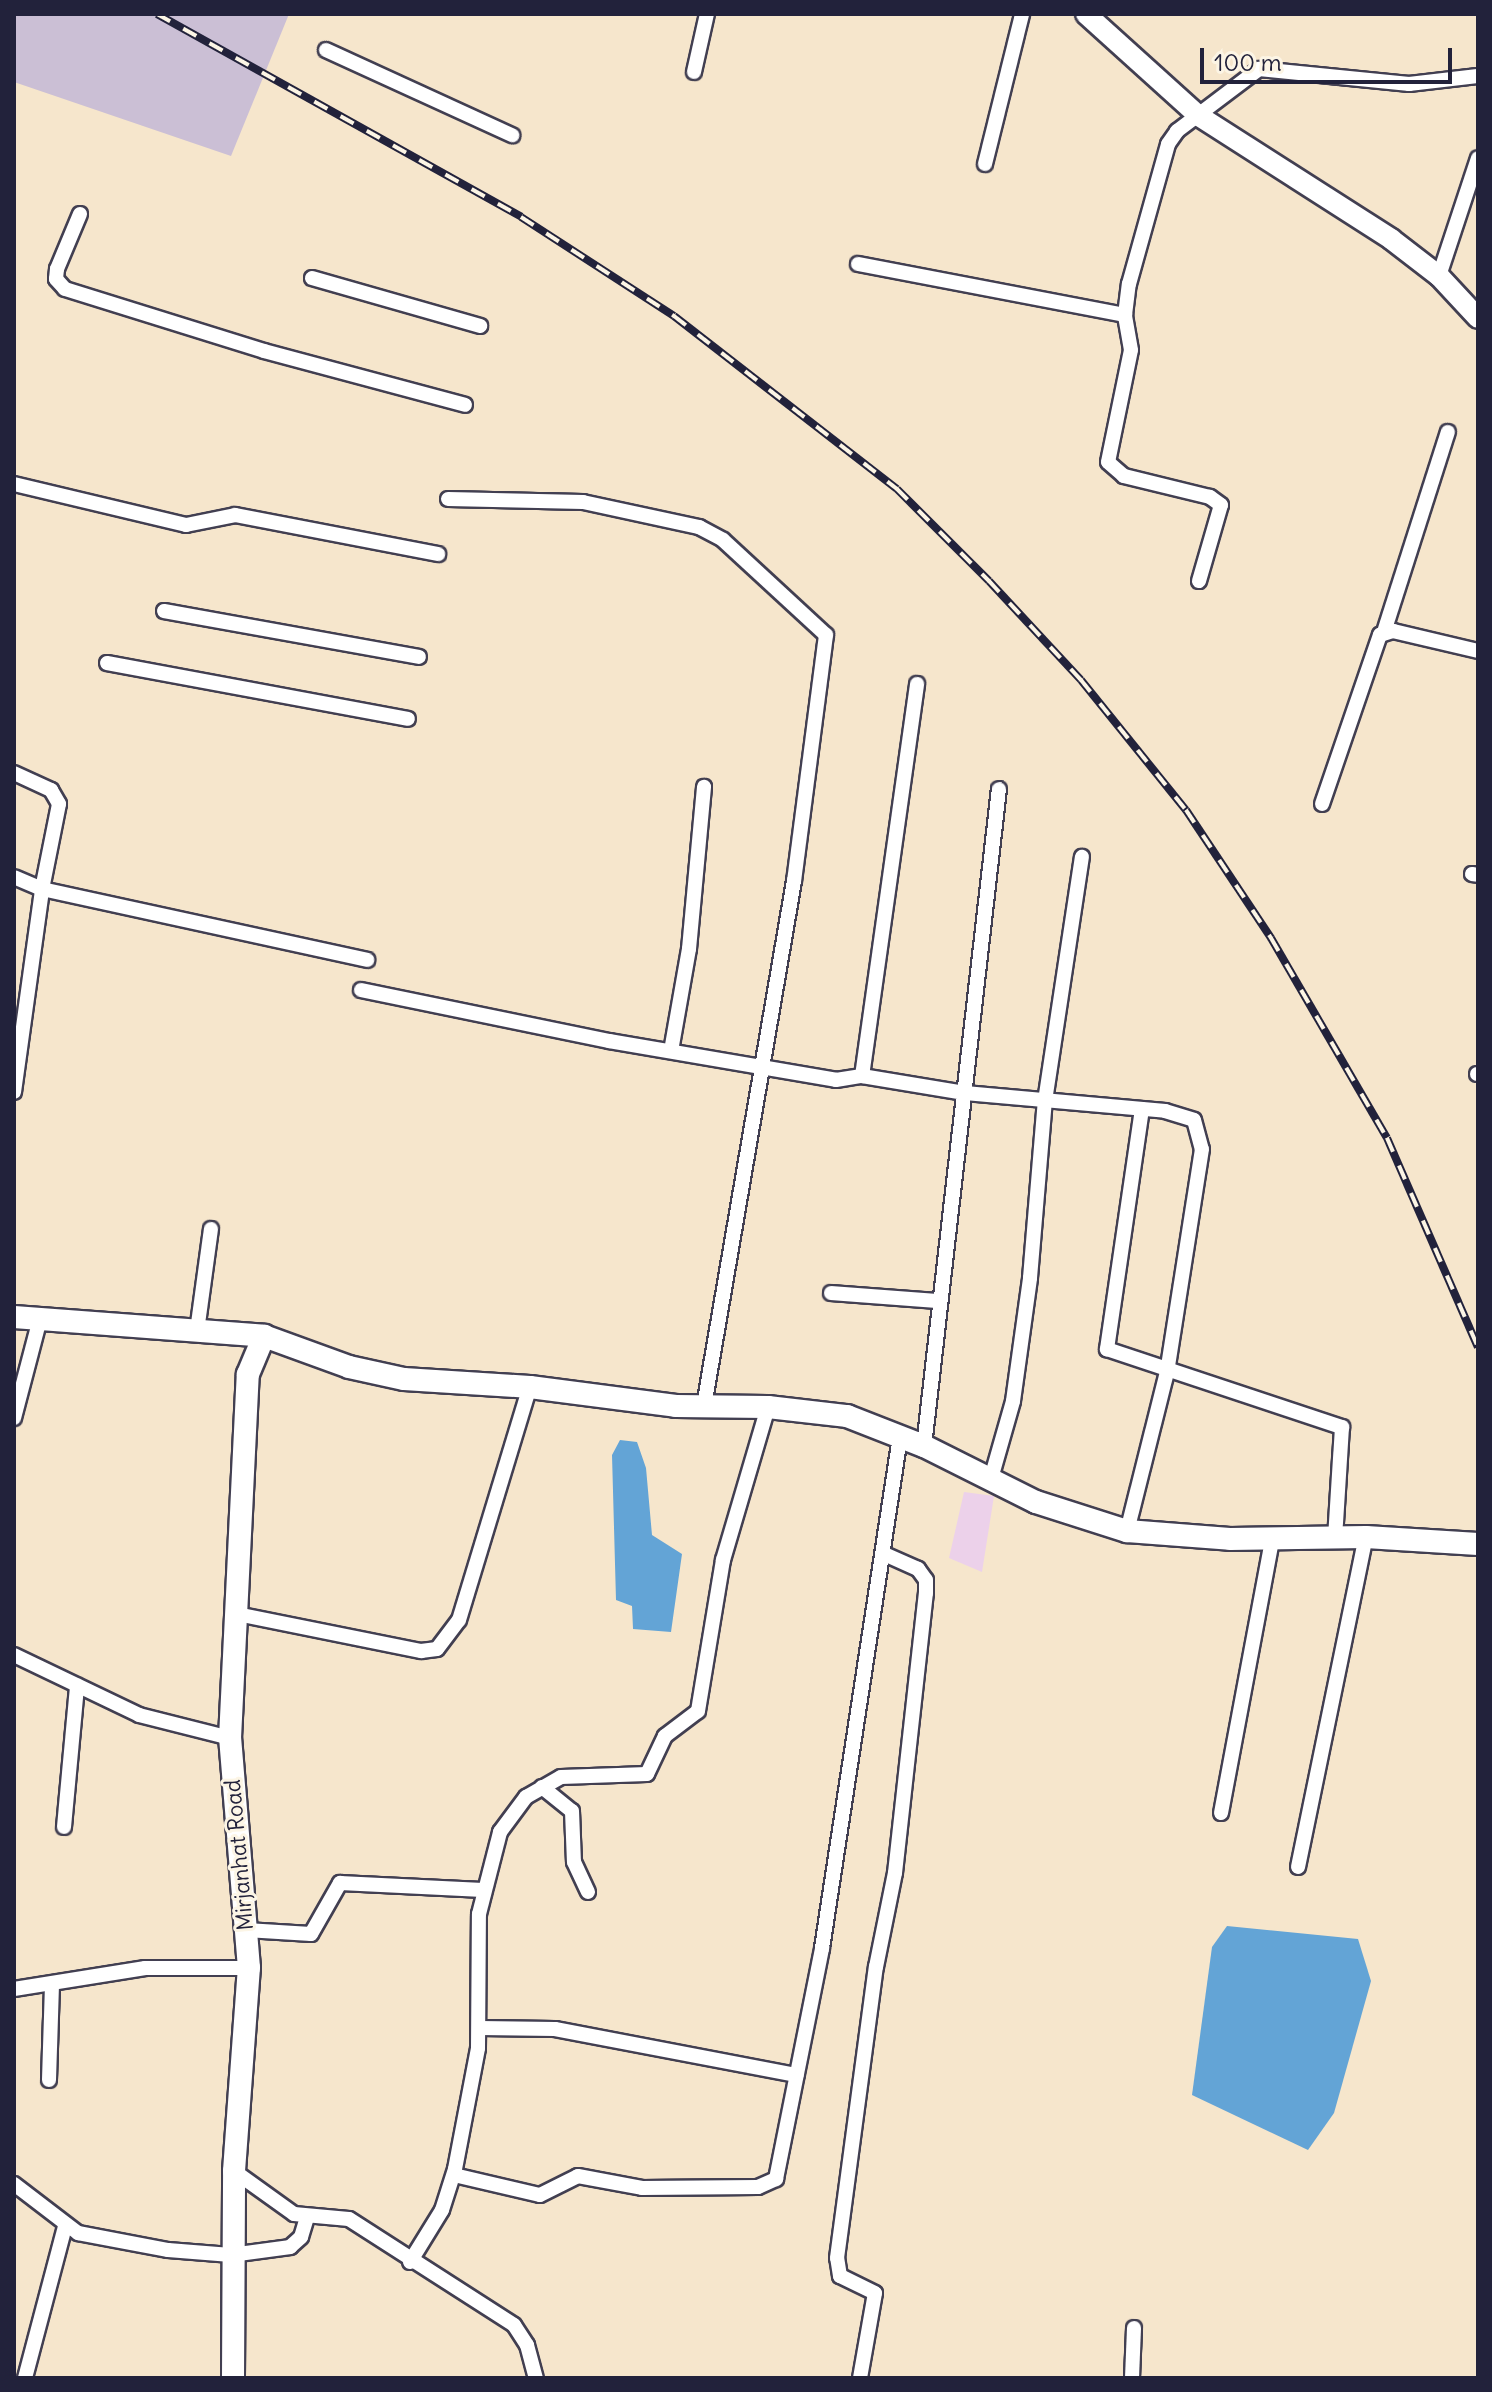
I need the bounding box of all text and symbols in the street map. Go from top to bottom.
scale bar [1204,32,1456,82]
text: 100 m [1214,47,1282,77]
street label: Mirjanhat Road [219,1778,259,1932]

